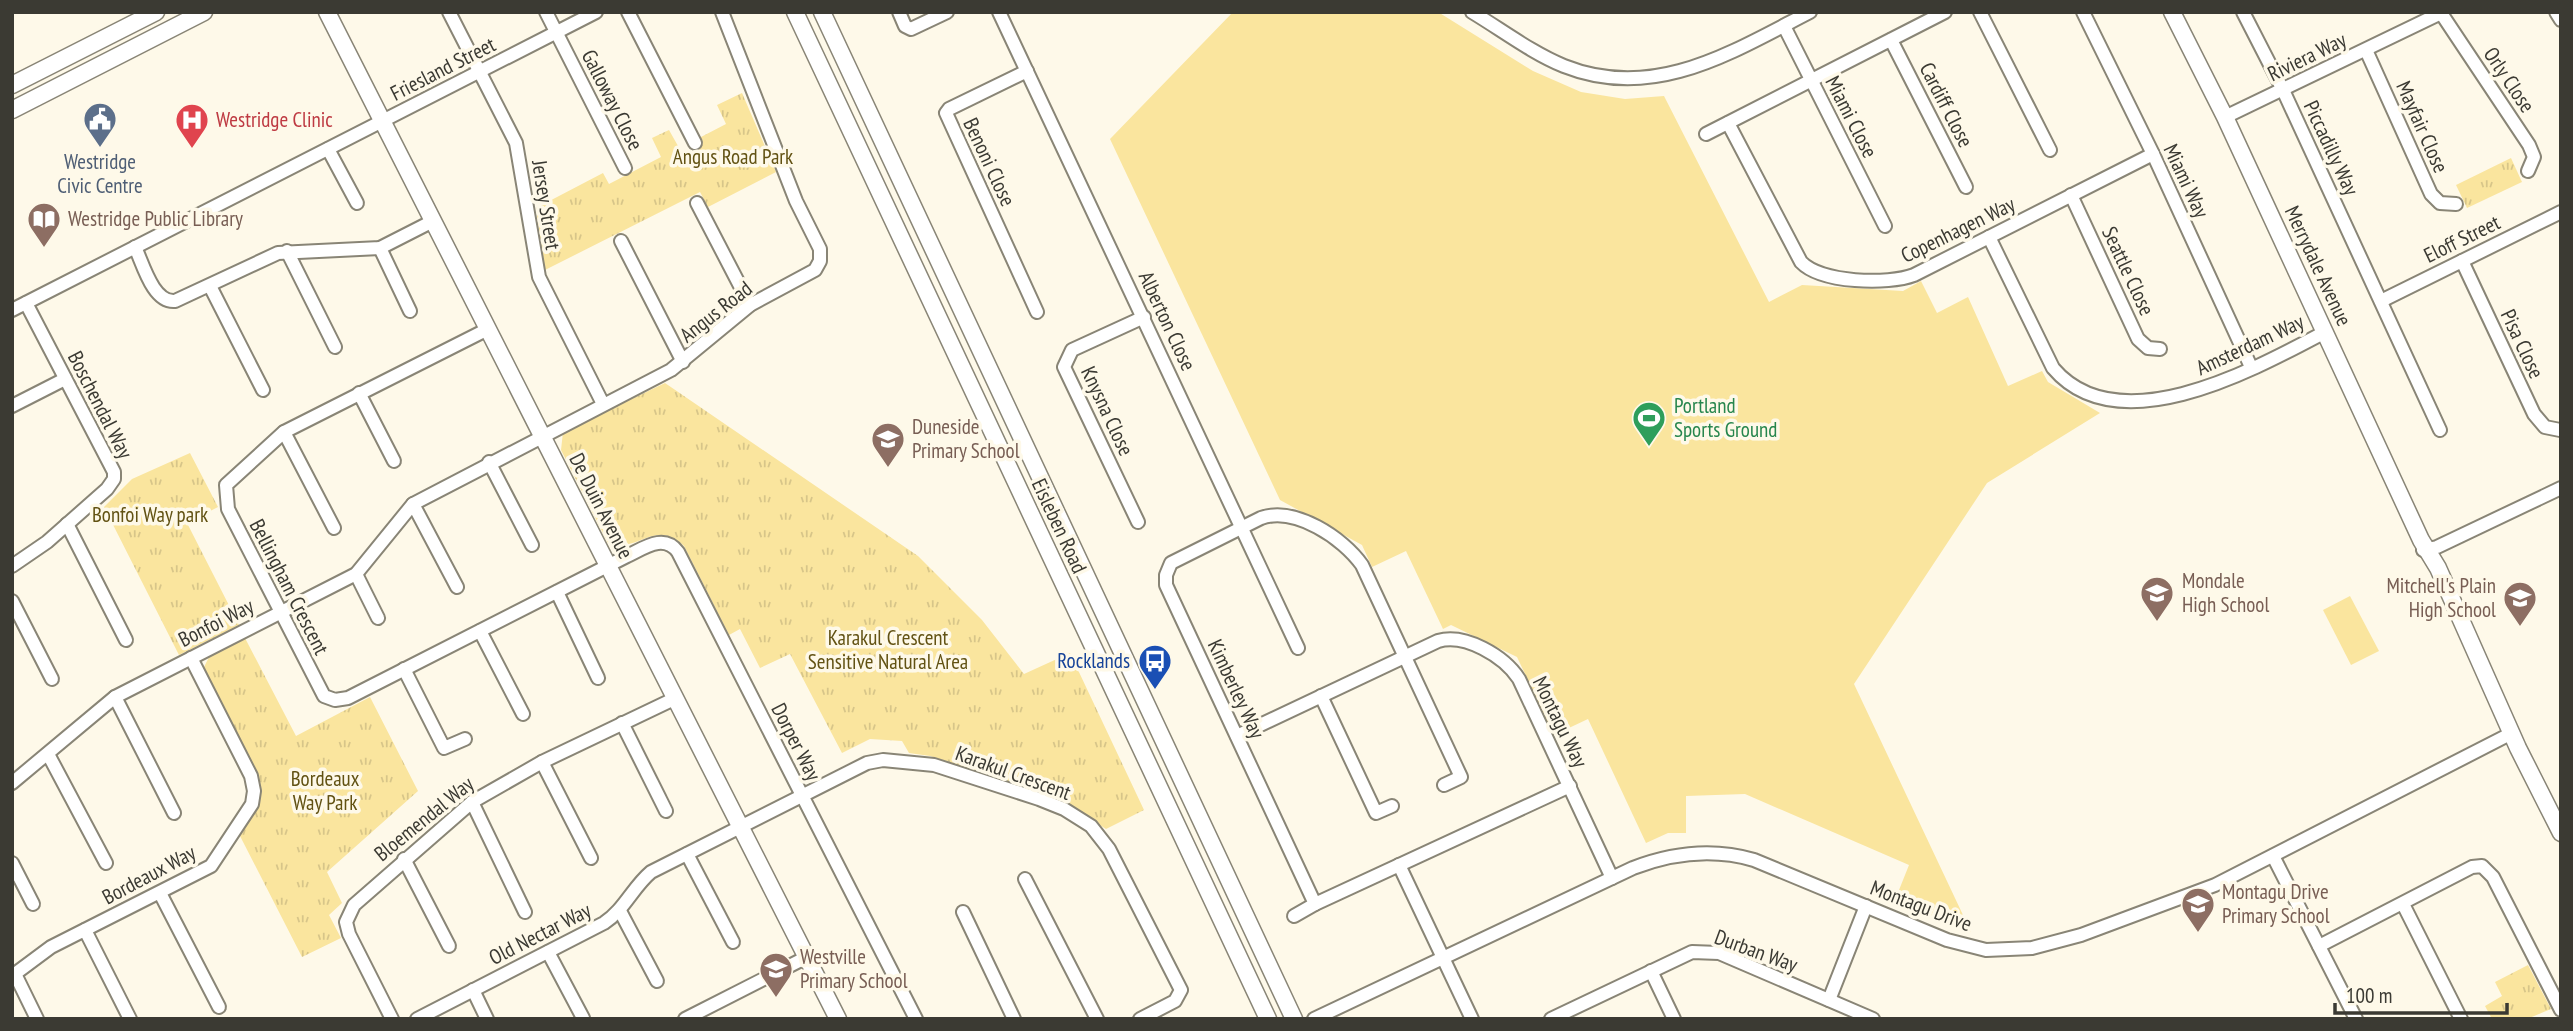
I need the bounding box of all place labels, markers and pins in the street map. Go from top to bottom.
public building icon: Westridge Civic Centre [81,100,119,149]
hospital icon: Westridge Clinic [173,101,211,150]
place label: Westridge Clinic [216,106,333,133]
place label: Westridge Civic Centre [57,148,143,199]
library icon: Westridge Public Library [25,200,63,249]
place label: Westridge Public Library [68,205,243,232]
place label: Portland Sports Ground [1674,392,1777,443]
sports icon: Portland Sports Ground [1630,399,1668,448]
place label: Duneside Primary School [912,413,1020,464]
school or university icon: Duneside Primary School [869,420,907,469]
place label: Mondale High School [2182,567,2269,618]
place label: Mitchell's Plain High School [2386,572,2496,623]
school or university icon: Mondale High School [2138,574,2176,623]
school or university icon: Mitchell's Plain High School [2501,579,2539,628]
bus stop icon: Rocklands [1136,642,1174,691]
place label: Rocklands [1057,647,1130,674]
place label: Montagu Drive Primary School [2222,878,2330,929]
school or university icon: Montagu Drive Primary School [2179,885,2217,934]
place label: Westville Primary School [800,943,908,994]
school or university icon: Westville Primary School [757,950,795,999]

